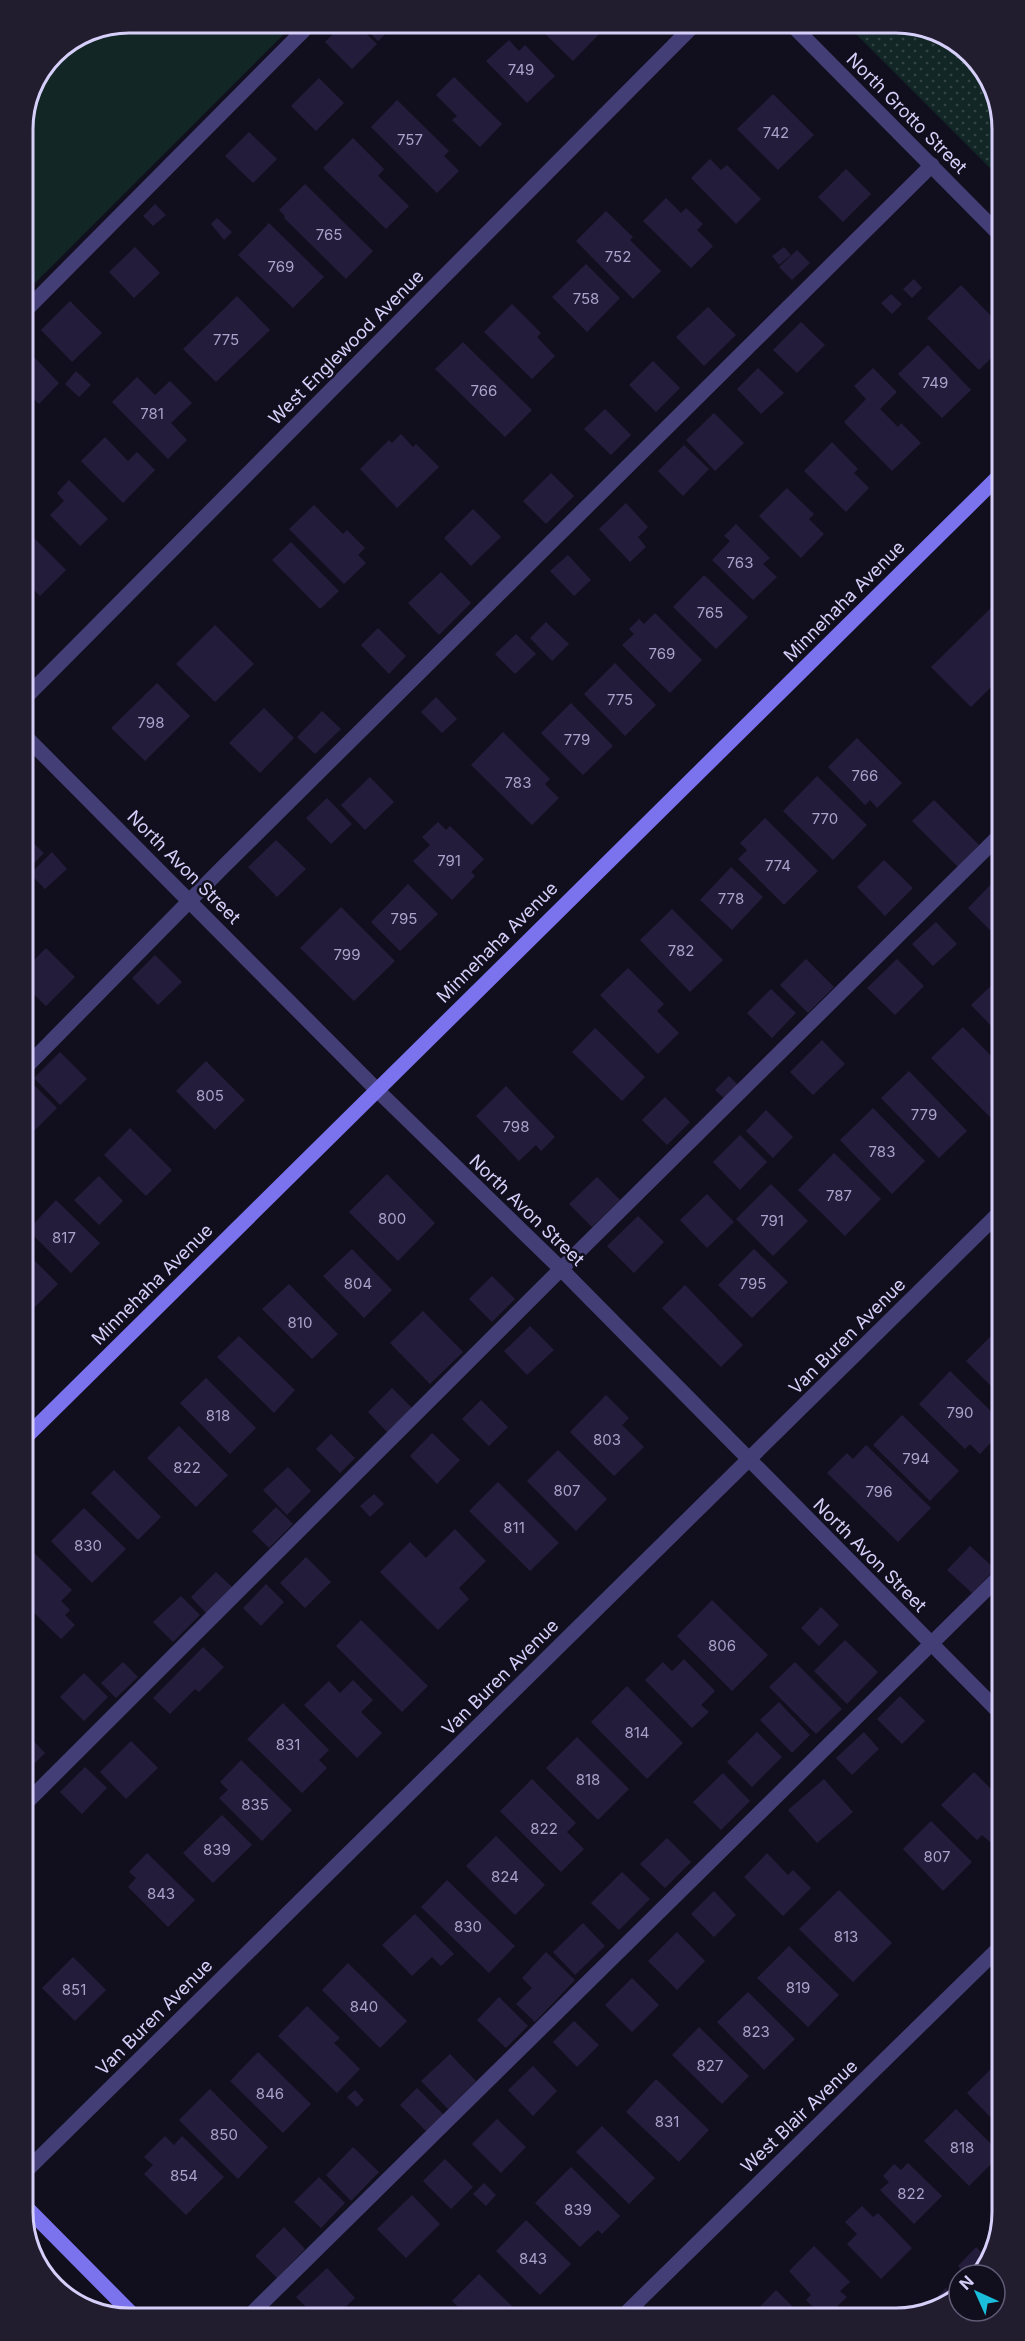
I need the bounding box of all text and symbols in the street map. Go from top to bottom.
street label: North Grotto Street [842,48,972,178]
house number: 749 [508,60,534,79]
house number: 742 [763,123,789,142]
house number: 757 [397,130,423,149]
house number: 765 [316,225,342,244]
house number: 752 [605,247,631,266]
house number: 769 [268,257,294,276]
street label: West Englewood Avenue [264,265,428,429]
house number: 758 [573,289,599,308]
house number: 775 [213,330,239,349]
house number: 749 [922,373,948,392]
house number: 766 [471,381,497,400]
house number: 781 [140,404,164,423]
street label: Minnehaha Avenue [779,536,909,666]
house number: 763 [727,553,753,572]
house number: 765 [697,603,723,622]
house number: 769 [649,644,675,663]
house number: 775 [607,690,633,709]
house number: 798 [138,713,164,732]
house number: 779 [564,730,590,749]
house number: 766 [852,766,878,785]
house number: 783 [505,773,531,792]
street label: North Avon Street [123,806,245,928]
house number: 770 [812,809,838,828]
house number: 791 [437,851,461,870]
house number: 774 [765,856,791,875]
street label: Minnehaha Avenue [432,877,562,1007]
house number: 778 [718,889,744,908]
house number: 795 [391,909,417,928]
house number: 782 [668,941,694,960]
house number: 799 [334,945,360,964]
house number: 805 [196,1086,224,1105]
house number: 779 [911,1105,937,1124]
house number: 798 [503,1117,529,1136]
house number: 783 [869,1142,895,1161]
street label: North Avon Street [465,1150,589,1270]
house number: 787 [826,1186,852,1205]
house number: 800 [378,1209,406,1228]
house number: 791 [760,1211,784,1230]
street label: Minnehaha Avenue [87,1219,217,1349]
house number: 817 [52,1228,76,1247]
house number: 804 [344,1274,372,1293]
house number: 795 [740,1274,766,1293]
street label: Van Buren Avenue [785,1274,909,1398]
house number: 810 [288,1313,312,1332]
house number: 790 [946,1403,974,1422]
house number: 818 [206,1406,230,1425]
house number: 803 [593,1430,621,1449]
house number: 794 [902,1449,930,1468]
house number: 822 [173,1458,201,1477]
house number: 807 [554,1481,580,1500]
house number: 796 [866,1482,892,1501]
street label: North Avon Street [809,1494,931,1616]
house number: 811 [503,1518,525,1537]
house number: 830 [74,1536,102,1555]
street label: Van Buren Avenue [438,1615,562,1739]
house number: 806 [708,1636,736,1655]
house number: 814 [624,1723,650,1742]
house number: 831 [276,1735,300,1754]
house number: 818 [576,1770,600,1789]
house number: 835 [241,1795,269,1814]
house number: 822 [530,1819,558,1838]
house number: 839 [203,1840,231,1859]
house number: 807 [924,1847,950,1866]
house number: 824 [491,1867,519,1886]
house number: 843 [147,1884,175,1903]
house number: 830 [454,1917,482,1936]
house number: 813 [834,1927,858,1946]
street label: Van Buren Avenue [92,1955,216,2079]
house number: 819 [786,1978,810,1997]
house number: 851 [62,1980,86,1999]
house number: 840 [350,1997,378,2016]
house number: 823 [742,2022,770,2041]
street label: West Blair Avenue [737,2055,861,2177]
house number: 827 [697,2056,723,2075]
house number: 846 [256,2084,284,2103]
house number: 831 [655,2112,679,2131]
house number: 850 [210,2125,238,2144]
house number: 818 [950,2138,974,2157]
house number: 854 [170,2166,198,2185]
house number: 822 [897,2184,925,2203]
house number: 839 [564,2200,592,2219]
house number: 843 [519,2249,547,2268]
north arrow [947,2263,1007,2323]
text: N [955,2271,978,2294]

